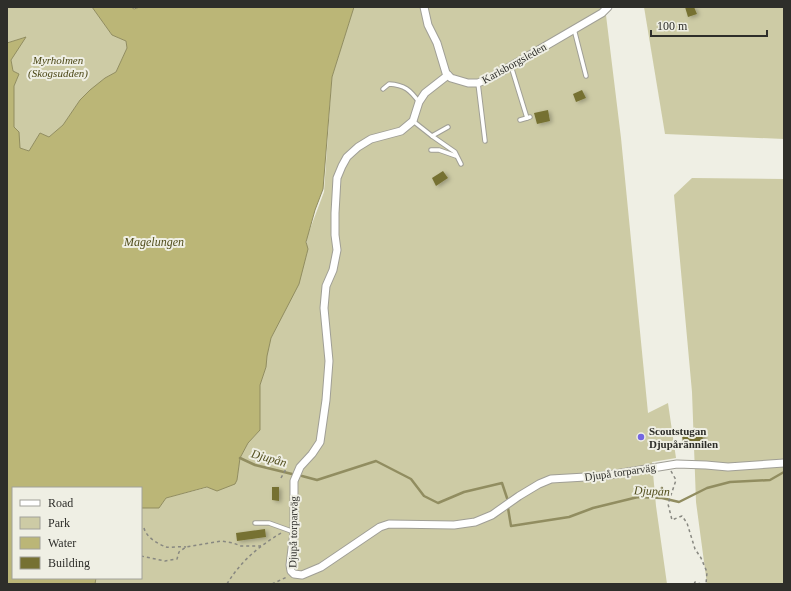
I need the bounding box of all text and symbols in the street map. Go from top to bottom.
scale bar [651,12,767,38]
text: 100 m [657,19,688,33]
street label: Karlsborgsleden [480,40,549,86]
park label: Myrholmen (Skogsudden) [28,54,88,80]
water label: Magelungen [123,235,184,249]
place label: Scoutstugan Djupårännilen [649,425,718,450]
marker: Scoutstugan Djupårännilen [636,432,646,442]
water label: Djupån [249,446,288,470]
street label: Djupå torparväg [584,461,657,483]
water label: Djupån [633,483,670,499]
legend [12,487,142,579]
text: Road [48,496,73,510]
street label: Djupå torparväg [286,496,300,568]
text: Park [48,516,70,530]
text: Water [48,536,76,550]
text: Building [48,556,90,570]

